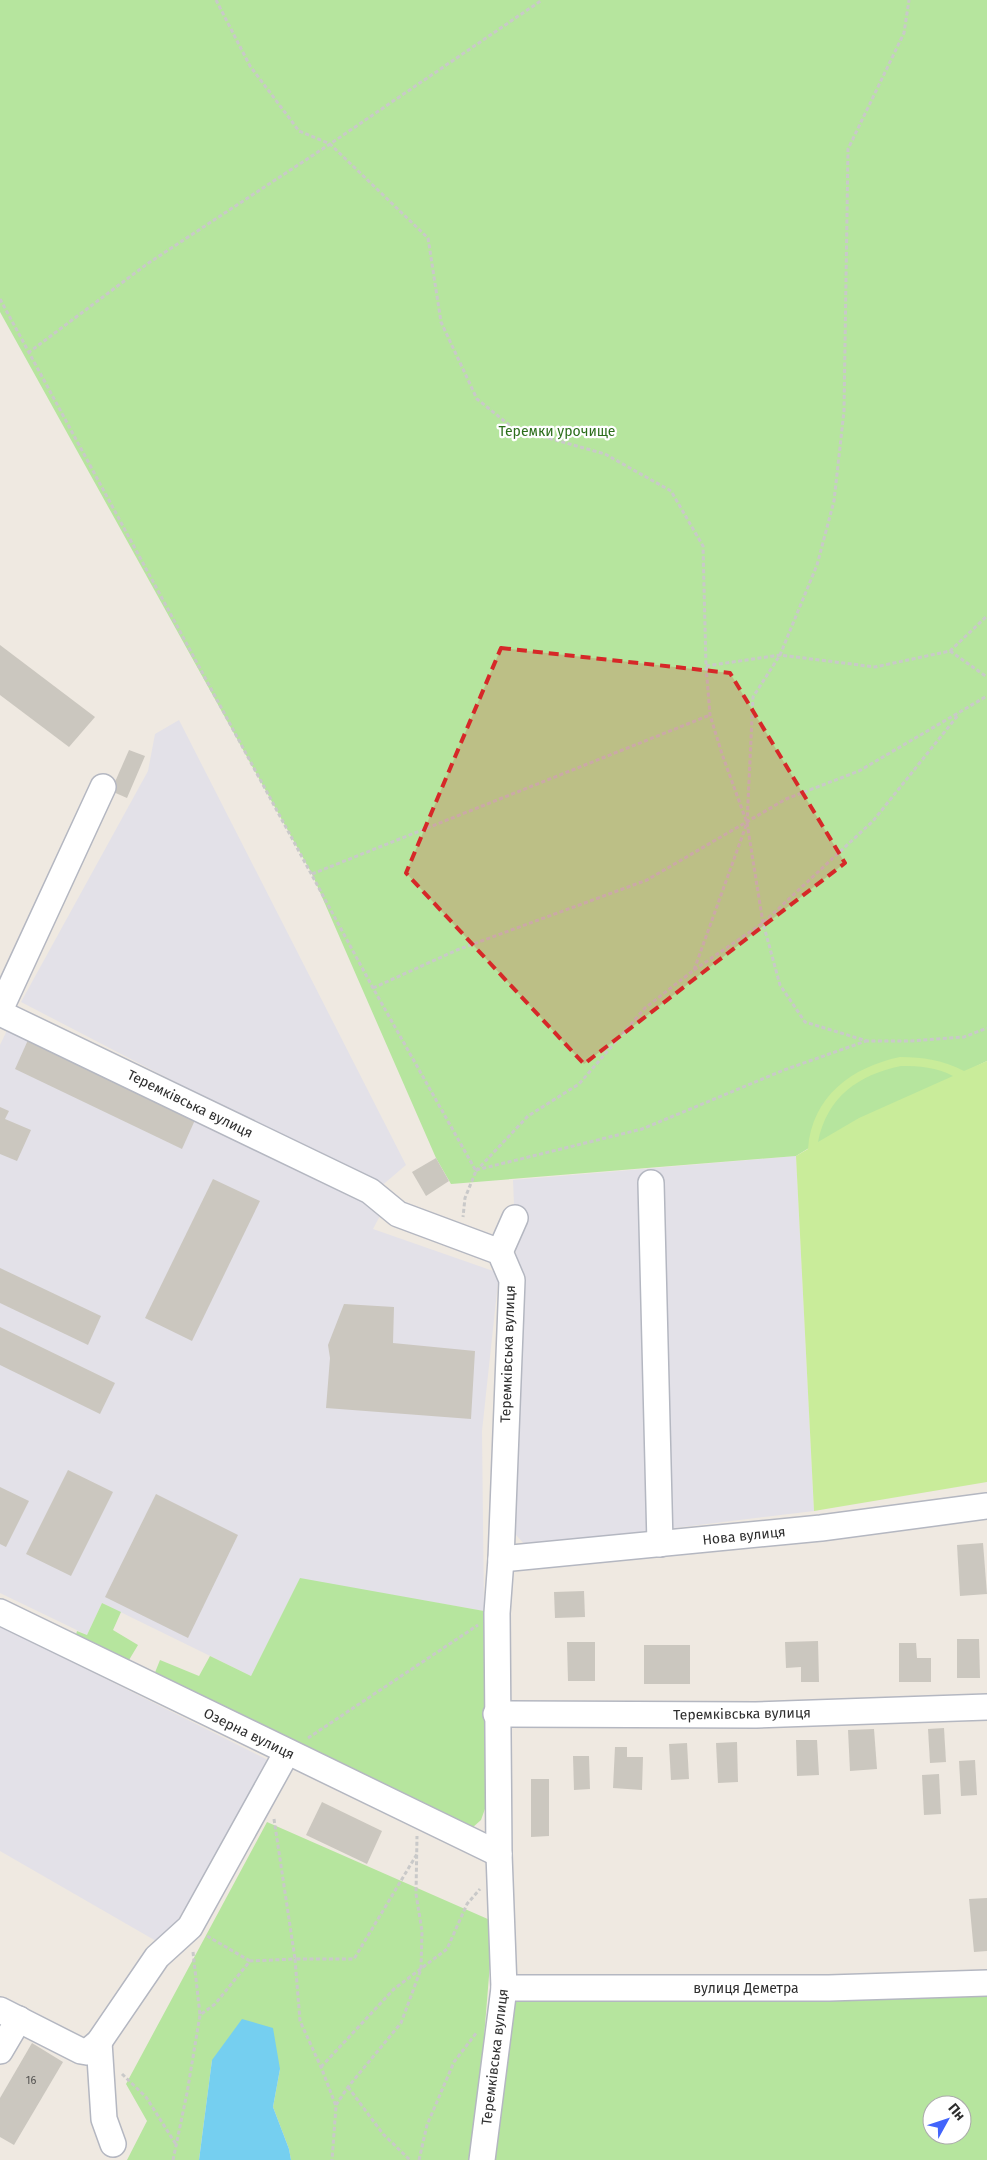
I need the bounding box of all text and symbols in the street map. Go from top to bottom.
park label: Теремки урочище [499,423,615,440]
street label: Теремківська вулиця [124,1066,256,1142]
street label: Теремківська вулиця [497,1285,519,1423]
street label: Нова вулиця [702,1523,786,1549]
street label: Теремківська вулиця [673,1704,811,1724]
street label: Озерна вулиця [201,1705,297,1763]
street label: вулиця Деметра [693,1980,799,1997]
street label: Теремківська вулиця [478,1988,512,2126]
house number: 16 [26,2074,36,2087]
north arrow [922,2095,972,2145]
text: Пн [944,2100,969,2124]

